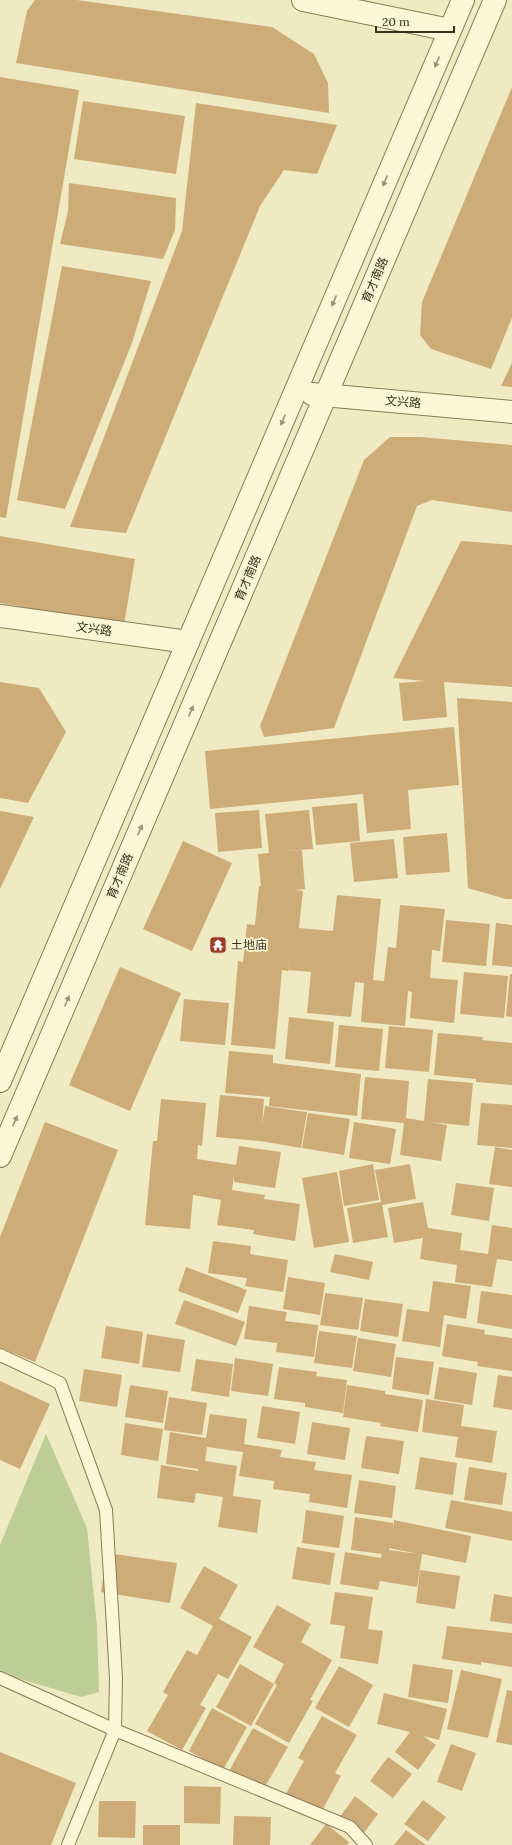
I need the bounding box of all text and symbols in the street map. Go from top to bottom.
scale bar [376,8,454,34]
text: 20 m [382,14,410,29]
one-way arrow [433,56,439,68]
one-way arrow [382,176,388,188]
street label: 育才南路 [358,255,391,305]
one-way arrow [331,295,337,306]
street label: 文兴路 [384,392,422,411]
one-way arrow [280,415,286,426]
street label: 育才南路 [231,553,264,603]
street label: 文兴路 [75,619,113,638]
one-way arrow [188,705,194,716]
one-way arrow [137,825,143,836]
street label: 育才南路 [103,851,136,901]
temple icon: 土地庙 [208,935,228,955]
place label: 土地庙 [231,937,267,952]
one-way arrow [64,995,70,1007]
one-way arrow [13,1114,19,1126]

